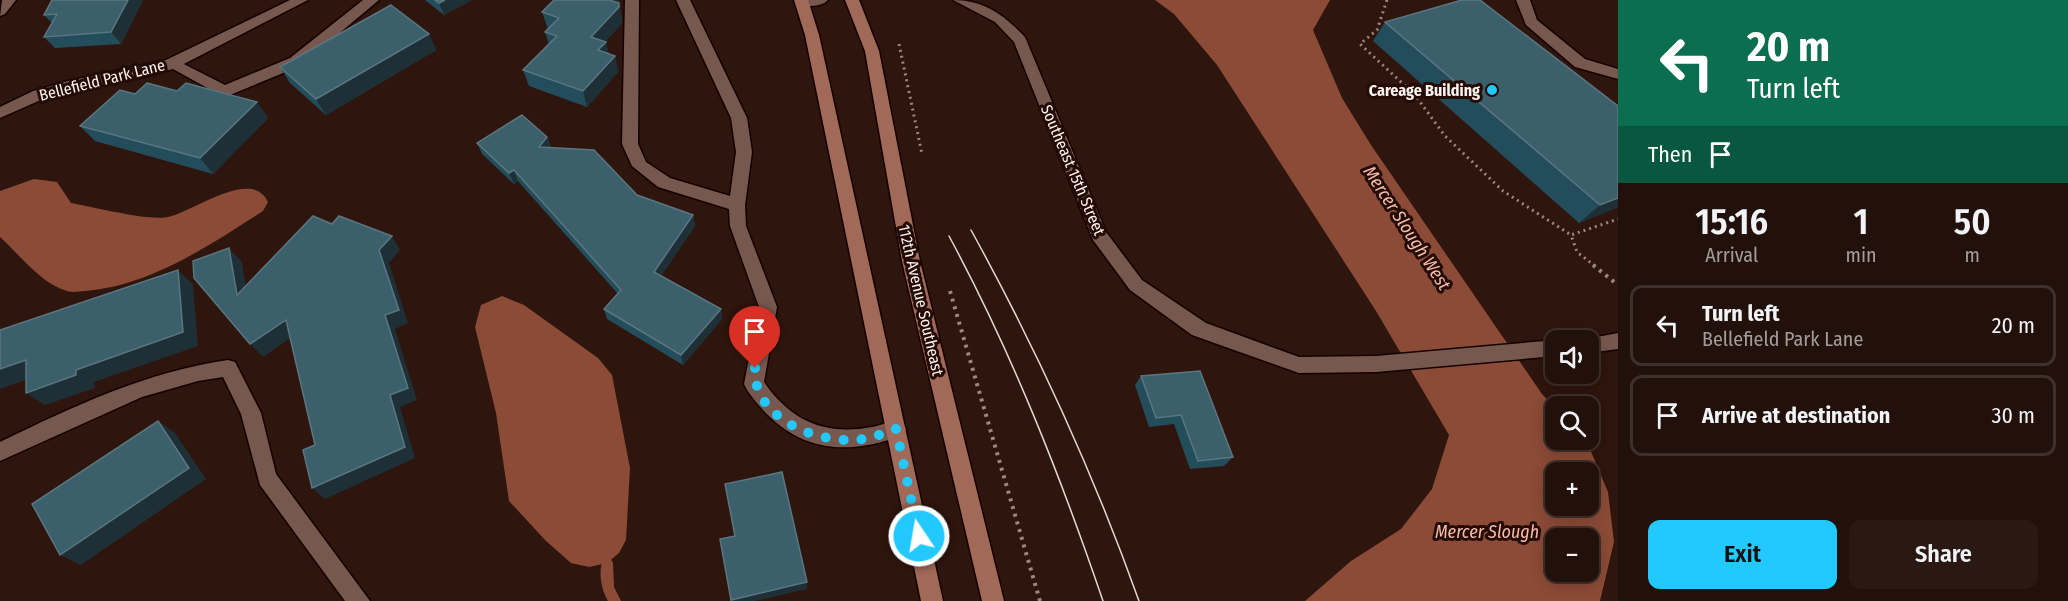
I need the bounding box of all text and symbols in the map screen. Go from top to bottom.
text: 20 m [1747,22,1830,72]
icon: left [1648,24,1726,102]
street label: Bellefield Park Lane [37,55,167,105]
text: Turn left [1747,73,1840,105]
place label: Careage Building [1369,81,1480,100]
marker: Careage Building [1485,83,1499,97]
street label: Southeast 15th Street [1037,102,1109,239]
icon: arrive [1704,138,1737,171]
text: Then [1648,141,1692,168]
water label: Mercer Slough West [1359,162,1455,294]
text: 15:16 [1695,200,1768,244]
text: 1 [1854,200,1868,244]
text: 50 [1954,200,1991,244]
street label: 112th Avenue Southeast [894,223,948,378]
text: Arrival [1705,243,1758,267]
text: min [1846,243,1876,267]
text: m [1965,243,1980,267]
text: Turn left [1702,300,1780,327]
pin [729,306,780,368]
icon: left [1651,309,1684,342]
text: 20 m [1992,312,2035,339]
icon: arrive [738,315,771,348]
text: Bellefield Park Lane [1702,327,1863,351]
map controls [1545,330,1599,582]
button: sound [1545,330,1599,384]
button: search [1545,396,1599,450]
icon: arrive [1651,399,1684,432]
text: Arrive at destination [1702,402,1890,429]
text: 30 m [1992,402,2035,429]
button: + [1545,462,1599,516]
position arrow [887,504,951,568]
button: Exit [1648,520,1837,589]
button: Share [1849,520,2038,589]
water label: Mercer Slough [1435,521,1539,543]
button: − [1545,528,1599,582]

